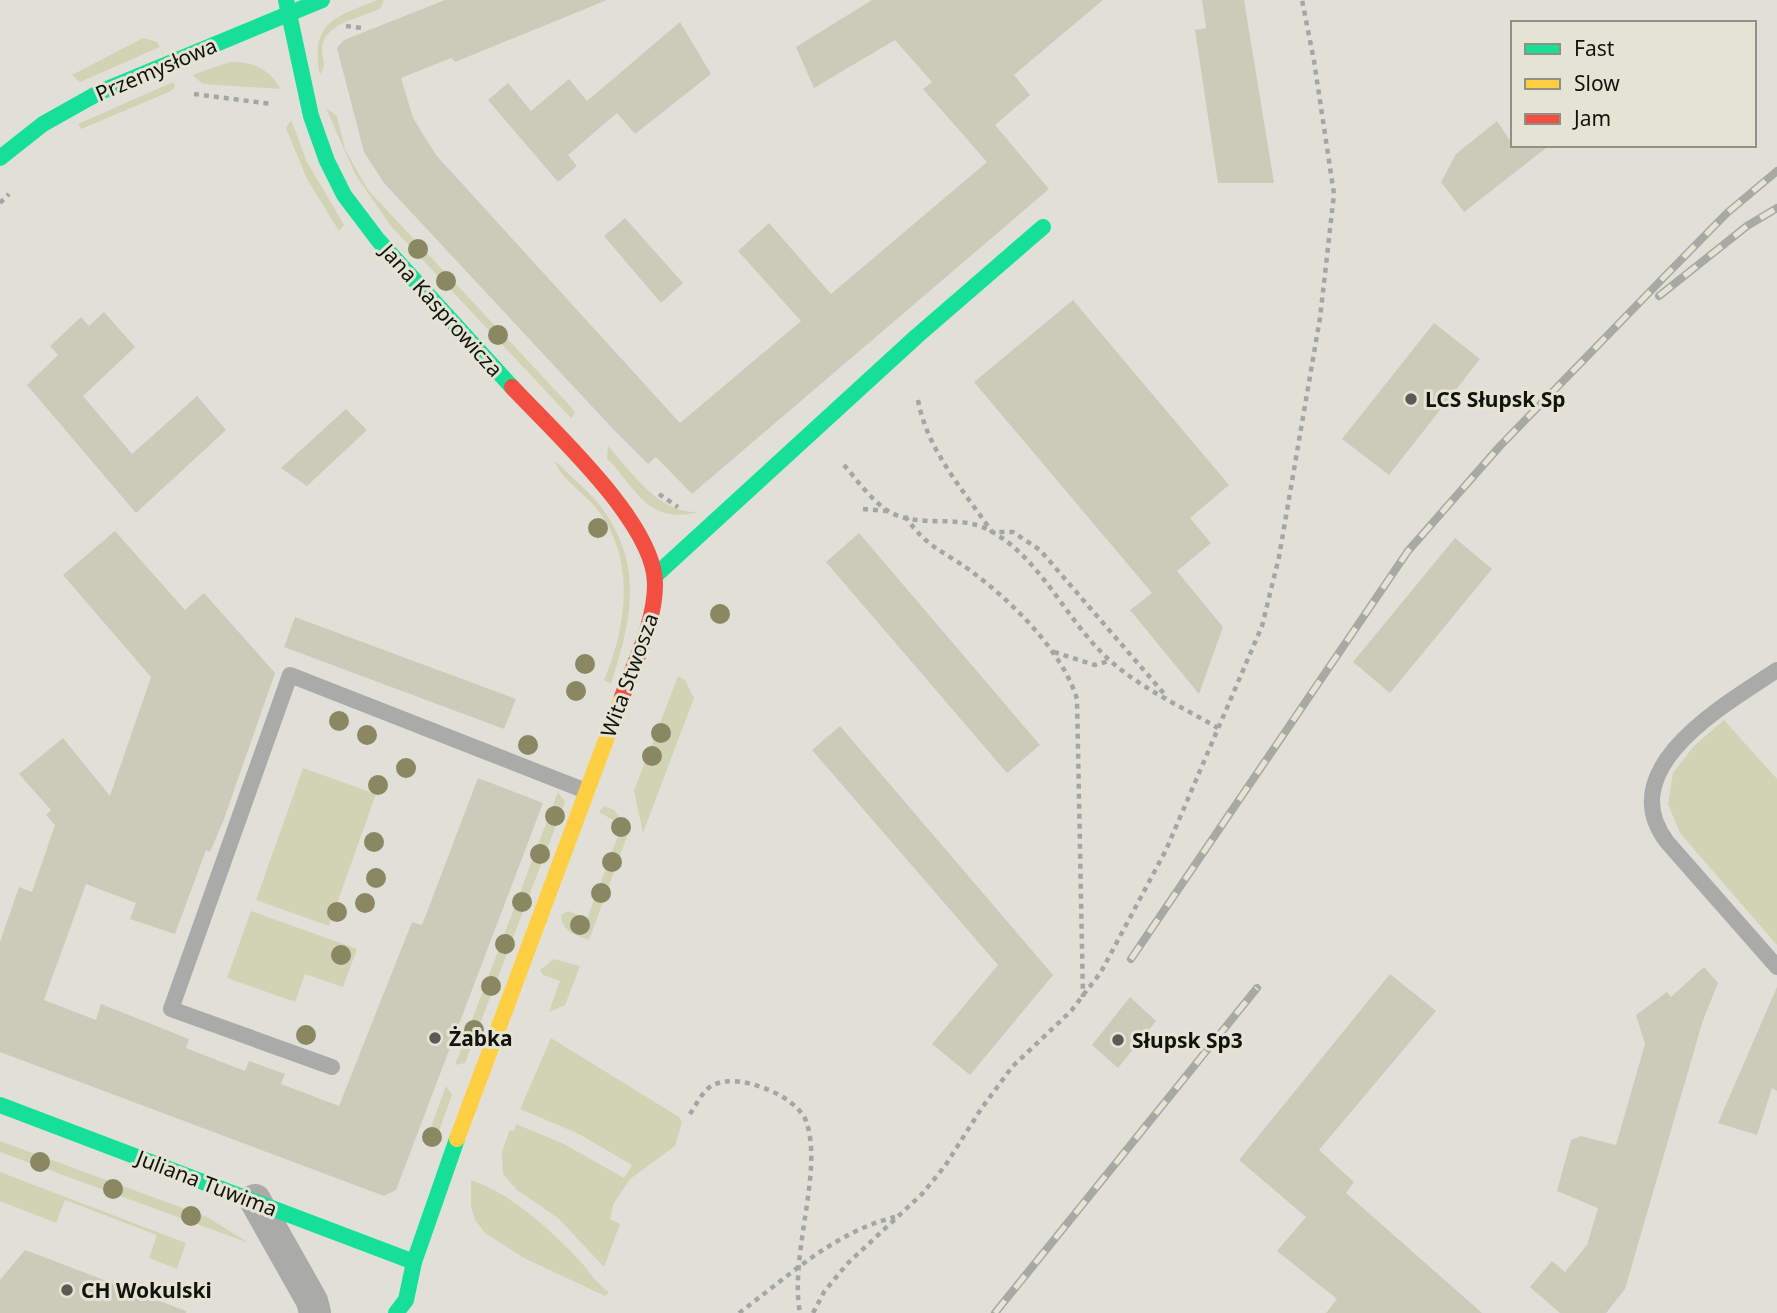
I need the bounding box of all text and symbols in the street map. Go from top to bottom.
legend [1511,21,1756,147]
street label: Przemysłowa [91,31,221,107]
text: Fast [1574,34,1615,62]
text: Slow [1574,69,1620,97]
text: Jam [1572,104,1611,132]
street label: Jana Kasprowicza [373,236,509,382]
place label: LCS Słupsk Sp [1425,385,1566,413]
marker: LCS Słupsk Sp [1403,391,1419,407]
street label: Wita Stwosza [594,609,664,741]
place label: Żabka [449,1024,513,1052]
place label: Słupsk Sp3 [1132,1026,1243,1054]
marker: Żabka [427,1030,443,1046]
marker: Słupsk Sp3 [1110,1032,1126,1048]
street label: Juliana Tuwima [131,1143,281,1223]
place label: CH Wokulski [81,1276,212,1304]
marker: CH Wokulski [59,1282,75,1298]

